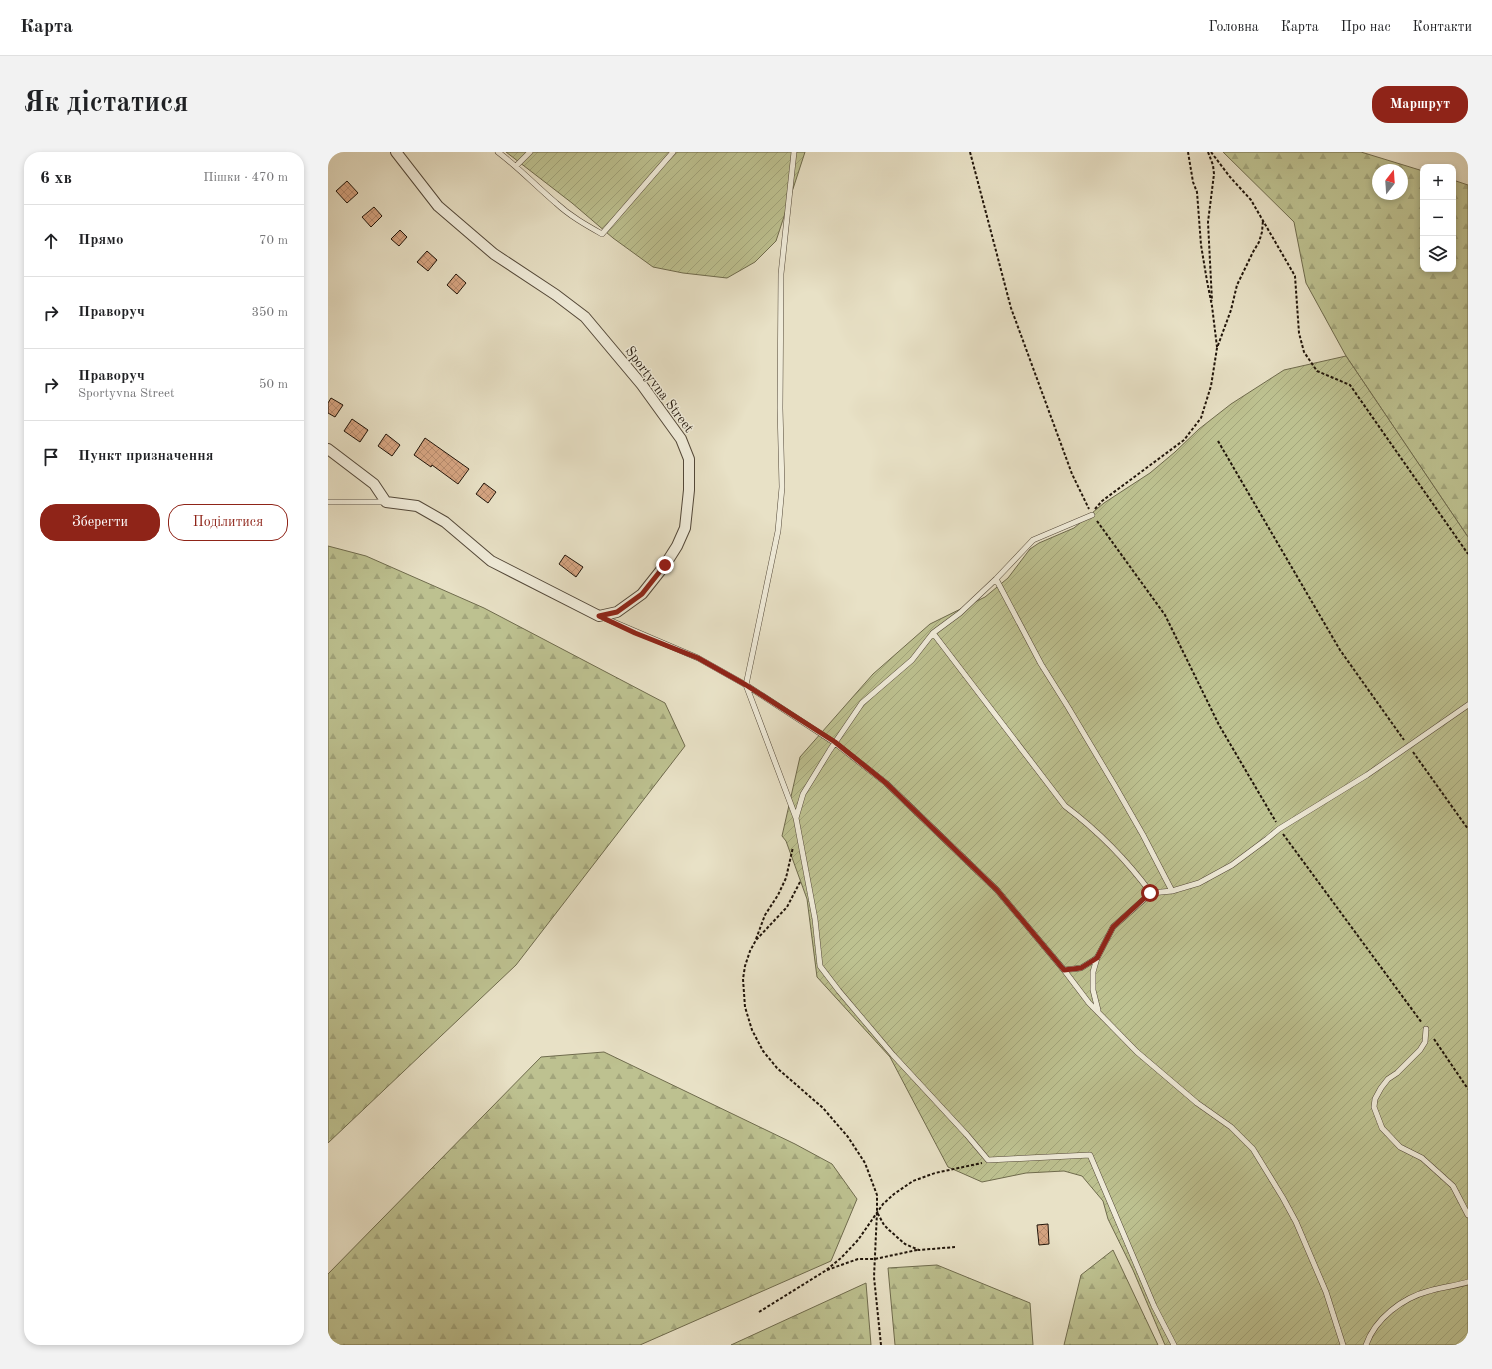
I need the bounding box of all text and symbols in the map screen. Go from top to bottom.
text: Карта [20,18,73,37]
text: Головна [1208,20,1259,34]
text: Карта [1281,20,1319,34]
text: Про нас [1341,20,1391,34]
text: Контакти [1413,20,1472,34]
button: Маршрут [1372,86,1468,123]
text: Як дістатися [24,90,188,118]
north arrow [1372,164,1408,200]
map controls [1420,164,1456,272]
button: + [1420,164,1456,200]
text: 6 хв [40,170,72,187]
text: Пішки · 470 m [203,171,288,184]
button: − [1420,200,1456,236]
icon: ahead [40,230,62,252]
text: Прямо [78,233,124,248]
text: 70 m [259,234,288,247]
button: layers [1420,236,1456,272]
icon: right [40,302,62,324]
text: Праворуч [78,305,145,320]
text: 350 m [251,306,288,319]
street label: Sportyvna Street [622,344,696,435]
text: Праворуч [78,369,145,384]
icon: right [40,374,62,396]
text: 50 m [259,378,288,391]
text: Sportyvna Street [78,387,174,400]
icon: arrive [40,446,62,468]
text: Пункт призначення [78,449,214,464]
button: Зберегти [40,504,160,541]
button: Поділитися [168,504,288,541]
route end [656,556,674,574]
route start [1141,884,1159,902]

